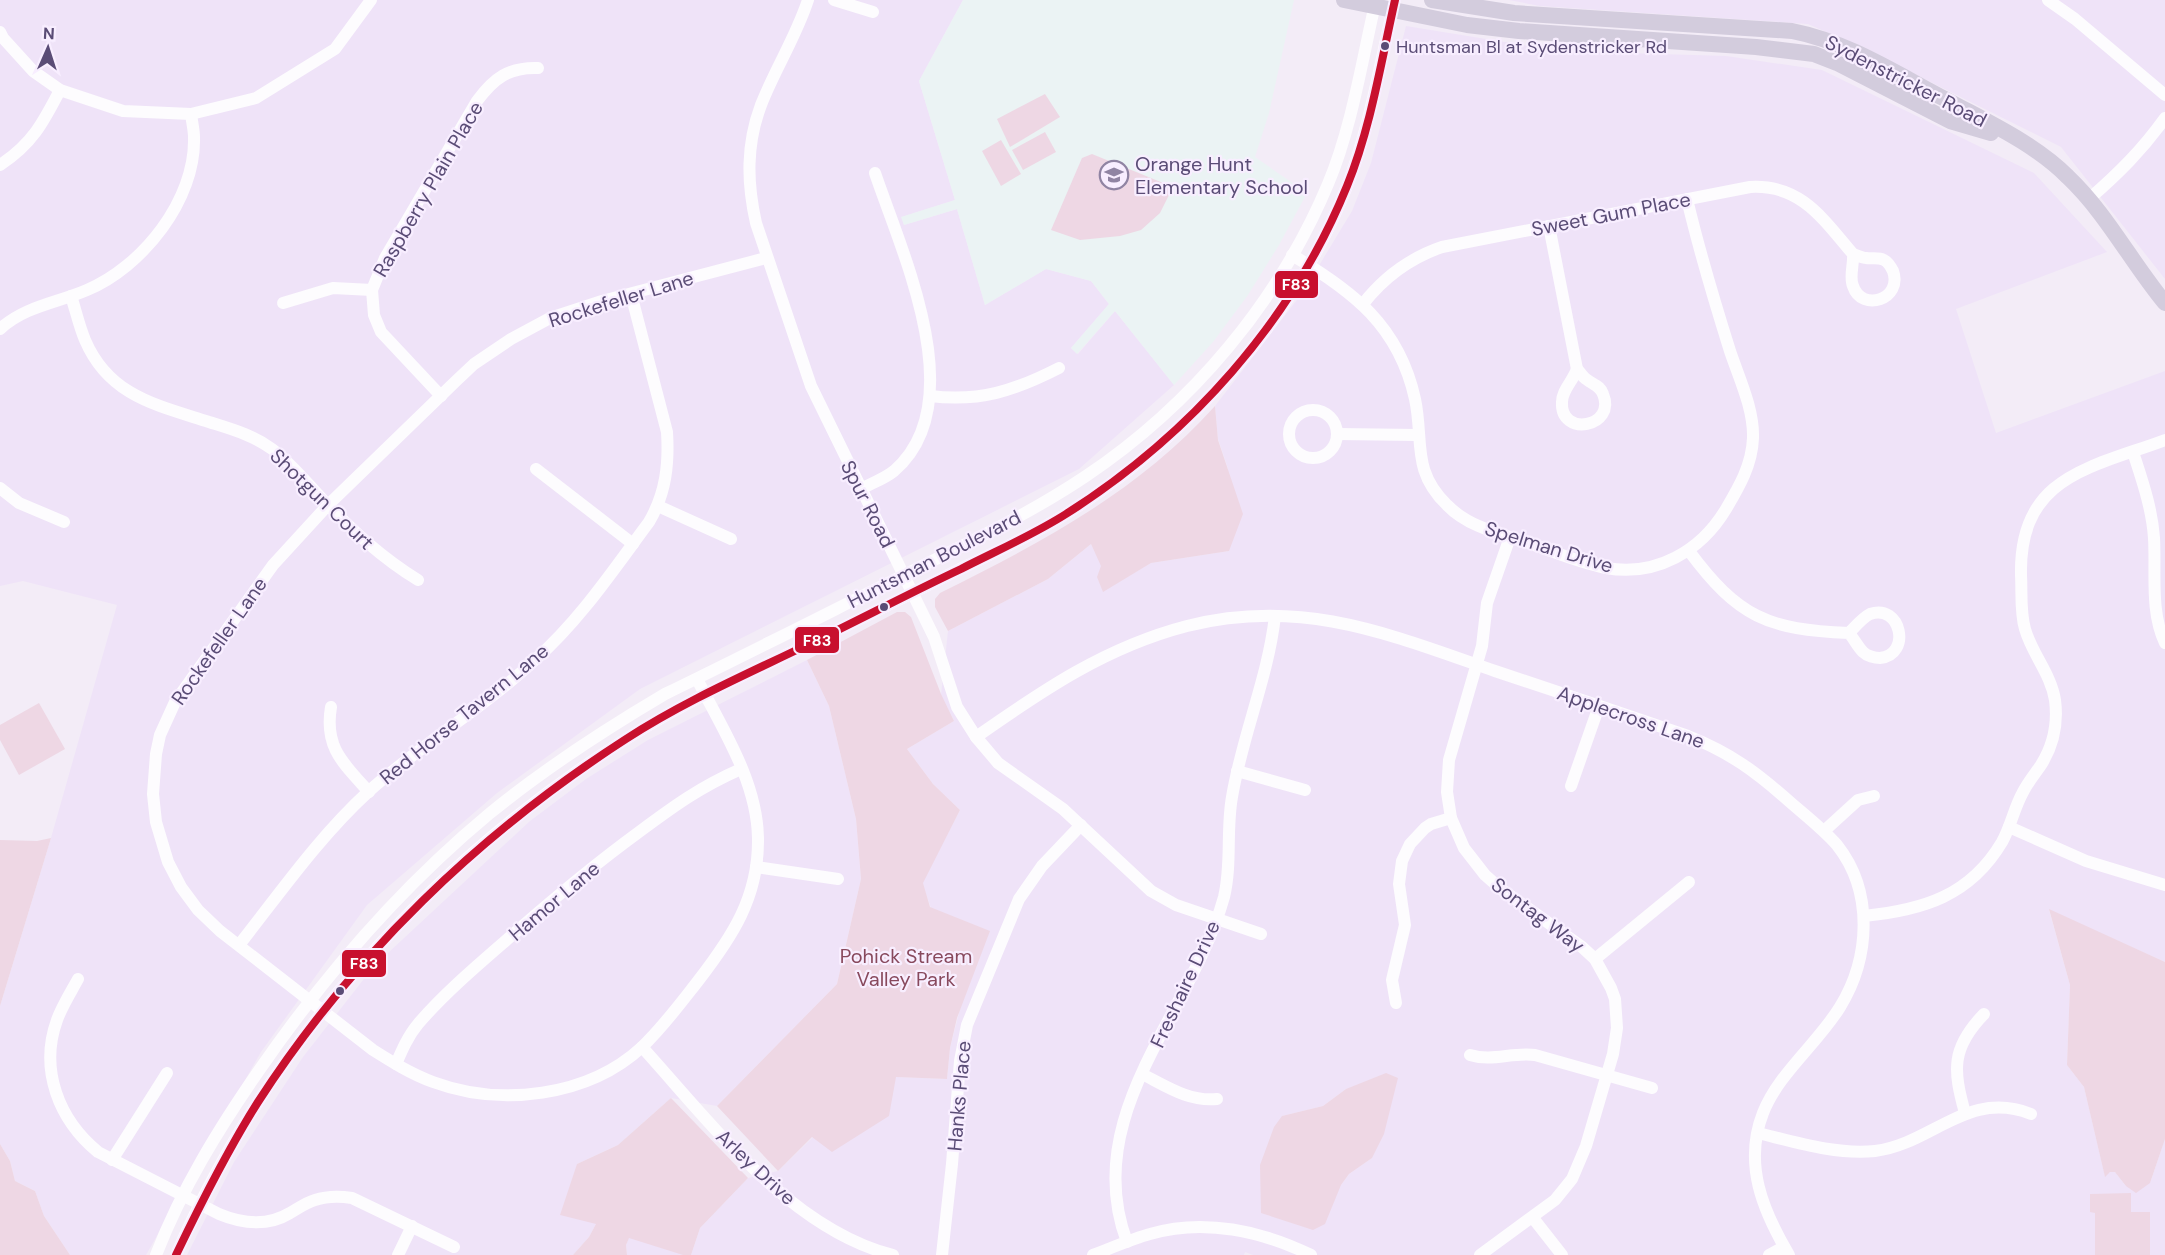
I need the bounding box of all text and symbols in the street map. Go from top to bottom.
north arrow [18,18,78,78]
text: N [42,23,55,44]
street label: Sydenstricker Road [1821,29,1991,133]
place label: Huntsman Bl at Sydenstricker Rd [1396,35,1667,59]
marker: Huntsman Bl at Sydenstricker Rd [1379,40,1391,52]
street label: Raspberry Plain Place [367,97,489,281]
place label: Orange Hunt Elementary School [1135,151,1308,200]
school or university icon: Orange Hunt Elementary School [1098,159,1130,191]
street label: Sweet Gum Place [1529,186,1693,242]
street label: Rockefeller Lane [545,265,697,333]
line badge: F83 [1274,270,1319,299]
text: F83 [1282,274,1310,295]
street label: Shotgun Court [265,443,380,555]
street label: Spur Road [835,456,901,552]
street label: Huntsman Boulevard [843,504,1025,614]
street label: Spelman Drive [1482,515,1616,579]
street label: Rockefeller Lane [165,572,273,710]
unlabelled marker [878,601,890,613]
line badge: F83 [794,626,840,654]
text: F83 [803,630,831,651]
street label: Red Horse Tavern Lane [374,638,554,790]
street label: Applecross Lane [1554,680,1708,754]
street label: Hamor Lane [503,855,605,947]
street label: Sontag Way [1486,871,1590,959]
street label: Freshaire Drive [1144,916,1226,1052]
park label: Pohick Stream Valley Park [840,943,972,992]
line badge: F83 [341,949,387,978]
text: F83 [350,953,378,974]
unlabelled marker [334,985,346,997]
street label: Hanks Place [941,1040,977,1152]
street label: Arley Drive [711,1123,801,1211]

